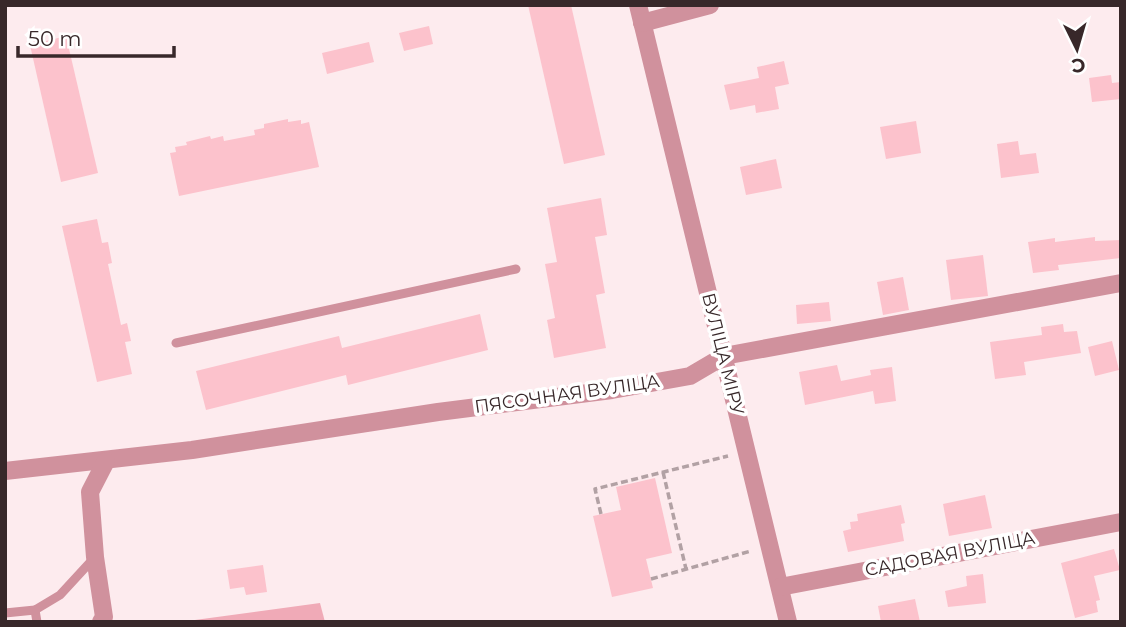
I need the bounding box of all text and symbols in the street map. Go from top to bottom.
scale bar [18,14,173,58]
north arrow [1042,14,1112,84]
text: 50 m [28,26,82,51]
text: С [1070,53,1086,78]
street label: ВУЛІЦА МІРУ [697,291,749,418]
street label: ПЯСОЧНАЯ ВУЛІЦА [473,370,662,418]
street label: САДОВАЯ ВУЛІЦА [863,527,1037,581]

